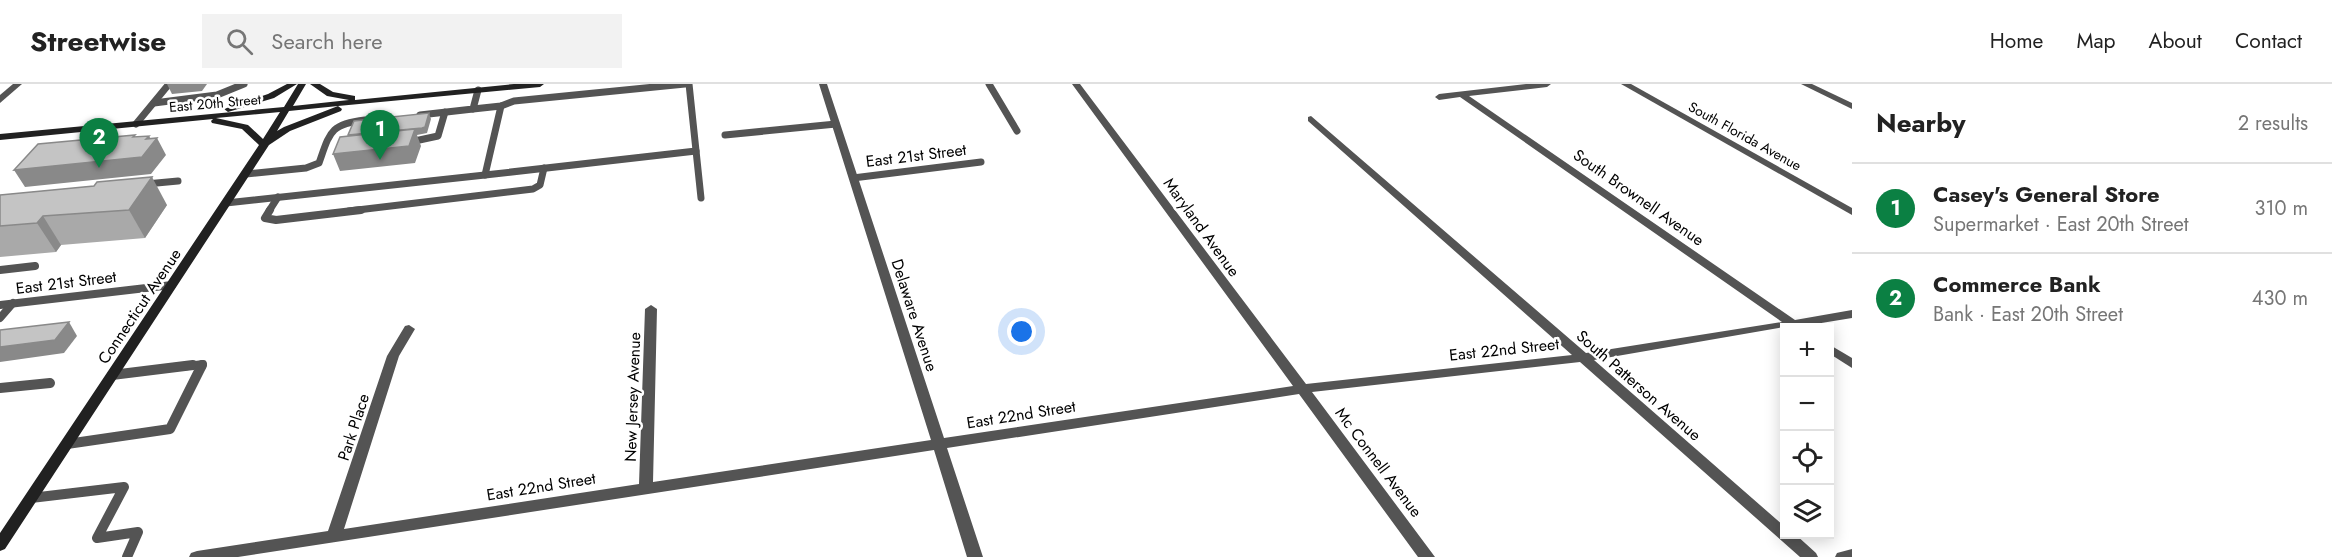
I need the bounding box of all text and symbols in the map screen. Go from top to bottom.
search box [202,14,622,68]
text: Streetwise [30,21,166,62]
icon: search [223,25,256,58]
text: Search here [271,25,383,57]
text: Home [1990,26,2043,56]
text: Map [2076,26,2116,56]
text: About [2149,26,2202,56]
text: Contact [2235,26,2302,56]
street label: East 20th Street [168,89,262,117]
street label: South Florida Avenue [1685,97,1805,175]
text: Nearby [1876,104,1965,142]
text: 2 results [2238,109,2308,138]
pin: 1 [360,110,400,160]
pin: 2 [80,118,118,168]
street label: East 21st Street [864,138,968,173]
street label: South Brownell Avenue [1569,143,1709,251]
street label: Maryland Avenue [1158,173,1245,281]
text: Casey's General Store [1933,178,2160,210]
text: 1 [1890,194,1901,223]
text: 310 m [2254,194,2308,223]
text: Supermarket · East 20th Street [1933,210,2189,239]
street label: Connecticut Avenue [92,244,187,369]
street label: Delaware Avenue [885,256,944,374]
street label: East 21st Street [14,265,118,300]
text: Commerce Bank [1933,268,2101,300]
text: 2 [1889,284,1902,313]
text: 430 m [2252,284,2308,313]
text: Bank · East 20th Street [1933,300,2123,329]
your location [1007,317,1036,346]
map controls [1780,323,1834,539]
button: + [1780,323,1834,377]
street label: South Patterson Avenue [1571,325,1706,446]
street label: New Jersey Avenue [619,332,646,462]
street label: East 22nd Street [1448,332,1560,367]
button: − [1780,377,1834,431]
street label: Park Place [332,391,375,464]
street label: East 22nd Street [965,394,1077,434]
street label: Mc Connell Avenue [1330,403,1428,522]
button: locate [1780,431,1834,485]
street label: East 22nd Street [485,466,597,506]
button: layers [1780,485,1834,539]

